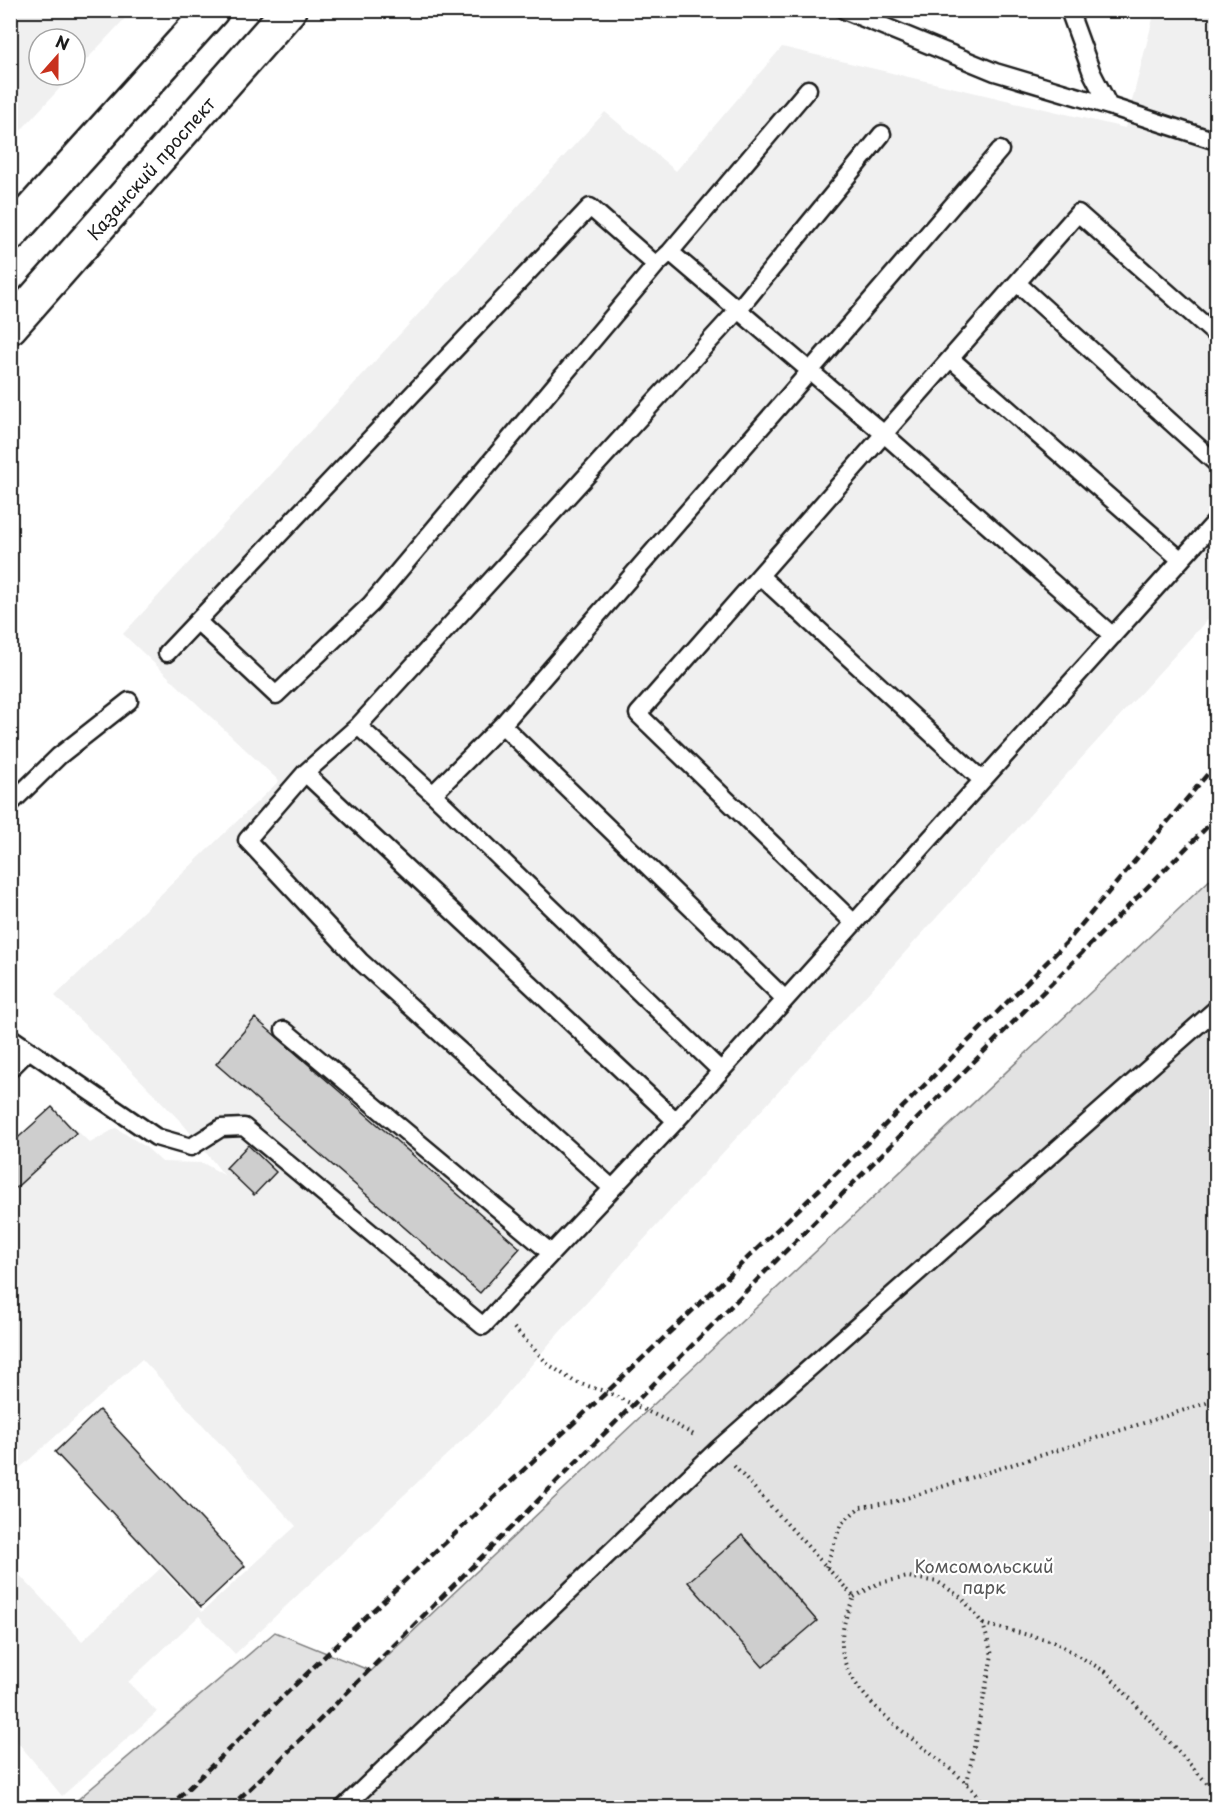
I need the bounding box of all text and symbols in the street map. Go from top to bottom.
north arrow [27,27,87,87]
text: N [53,29,73,56]
street label: Казанский проспект [80,90,221,245]
park label: Комсомольский парк [914,1552,1054,1600]

